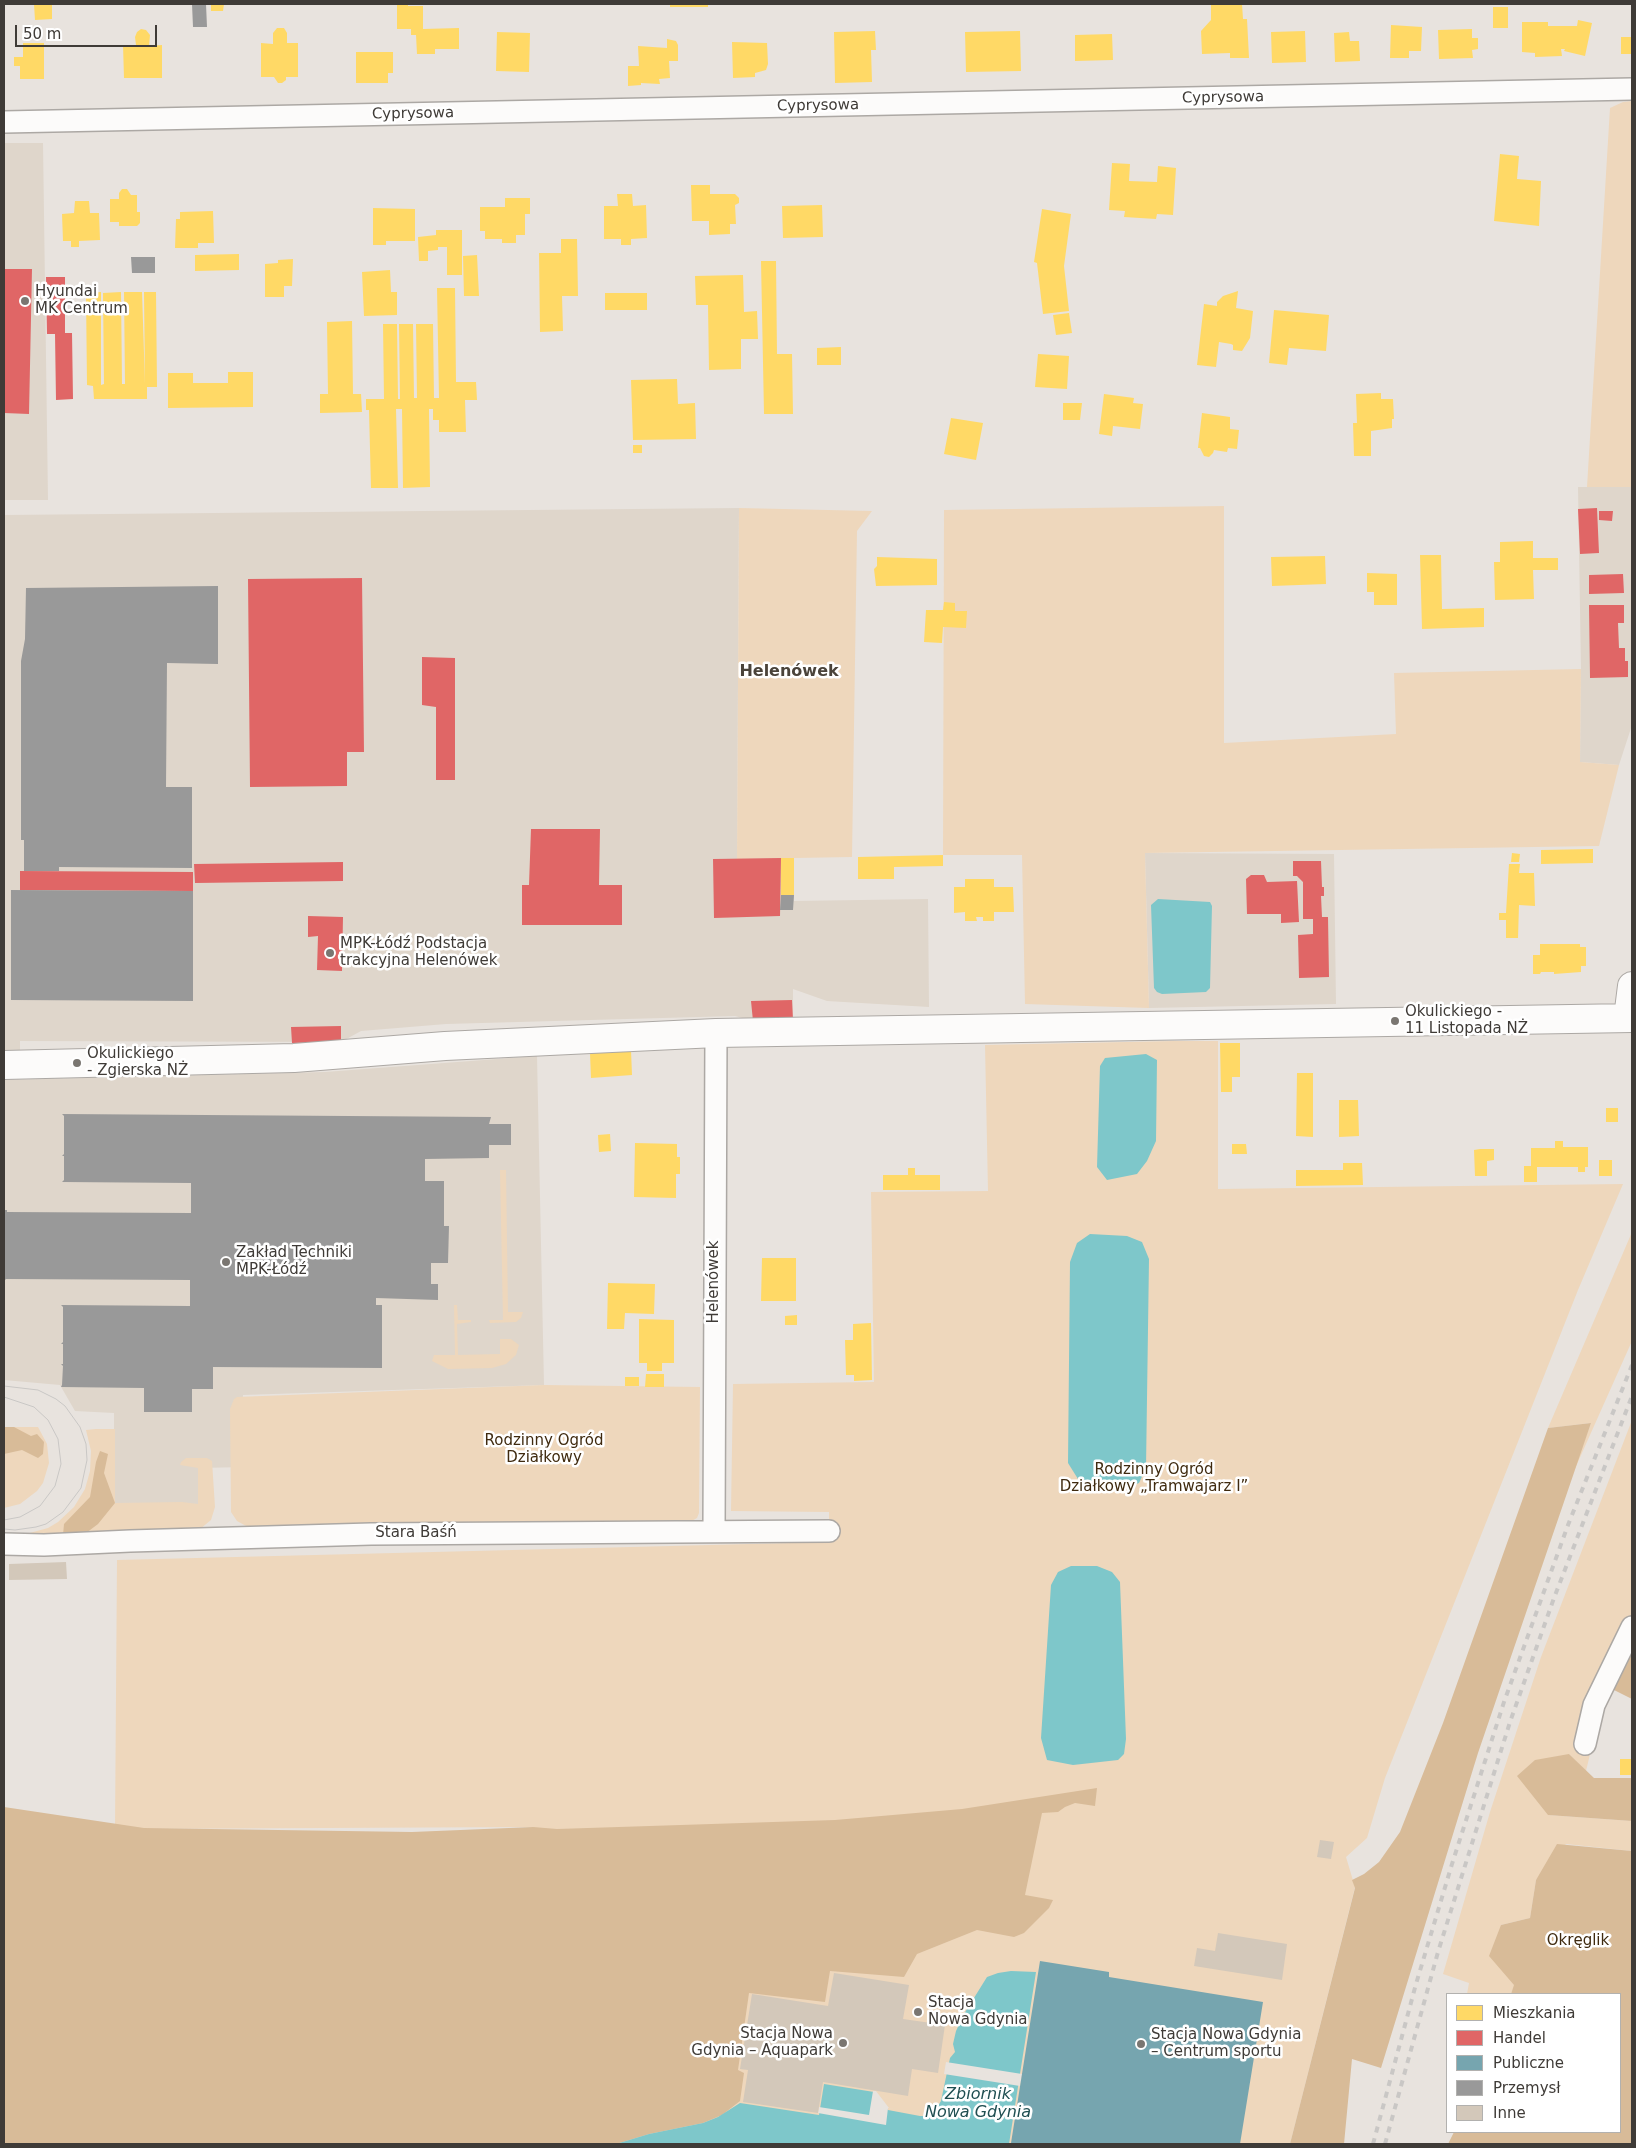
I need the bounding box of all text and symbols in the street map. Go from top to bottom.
scale bar [18,15,160,47]
text: 50 m [23,25,61,43]
street label: Cyprysowa [1182,88,1264,108]
street label: Cyprysowa [777,96,859,116]
street label: Cyprysowa [372,104,454,124]
place label: Hyundai MK Centrum [35,283,128,318]
marker: Hyundai MK Centrum [19,295,31,307]
district label: Helenówek [739,662,839,682]
place label: MPK-Łódź Podstacja trakcyjna Helenówek [340,935,497,970]
marker: MPK-Łódź Podstacja trakcyjna Helenówek [324,947,336,959]
place label: Okulickiego - 11 Listopada NŻ [1405,1003,1528,1038]
marker: Okulickiego - 11 Listopada NŻ [1389,1015,1401,1027]
place label: Okulickiego - Zgierska NŻ [87,1045,188,1080]
marker: Okulickiego - Zgierska NŻ [71,1057,83,1069]
street label: Helenówek [705,1241,723,1323]
place label: Zakład Techniki MPK-Łódź [236,1244,352,1279]
marker: Zakład Techniki MPK-Łódź [220,1256,232,1268]
park label: Rodzinny Ogród Działkowy [484,1432,604,1467]
park label: Rodzinny Ogród Działkowy „Tramwajarz I” [1060,1461,1248,1496]
street label: Stara Baśń [375,1524,457,1542]
park label: Okręglik [1547,1932,1609,1950]
legend [1446,1993,1621,2133]
place label: Stacja Nowa Gdynia [928,1994,1028,2029]
text: Mieszkania [1493,2004,1576,2022]
marker: Stacja Nowa Gdynia [912,2006,924,2018]
place label: Stacja Nowa Gdynia – Aquapark [691,2025,833,2060]
place label: Stacja Nowa Gdynia – Centrum sportu [1151,2026,1301,2061]
text: Handel [1493,2029,1546,2047]
marker: Stacja Nowa Gdynia – Aquapark [837,2037,849,2049]
marker: Stacja Nowa Gdynia – Centrum sportu [1135,2038,1147,2050]
text: Publiczne [1493,2054,1564,2072]
text: Przemysł [1493,2079,1561,2097]
water label: Zbiornik Nowa Gdynia [925,2085,1031,2123]
text: Inne [1493,2104,1526,2122]

